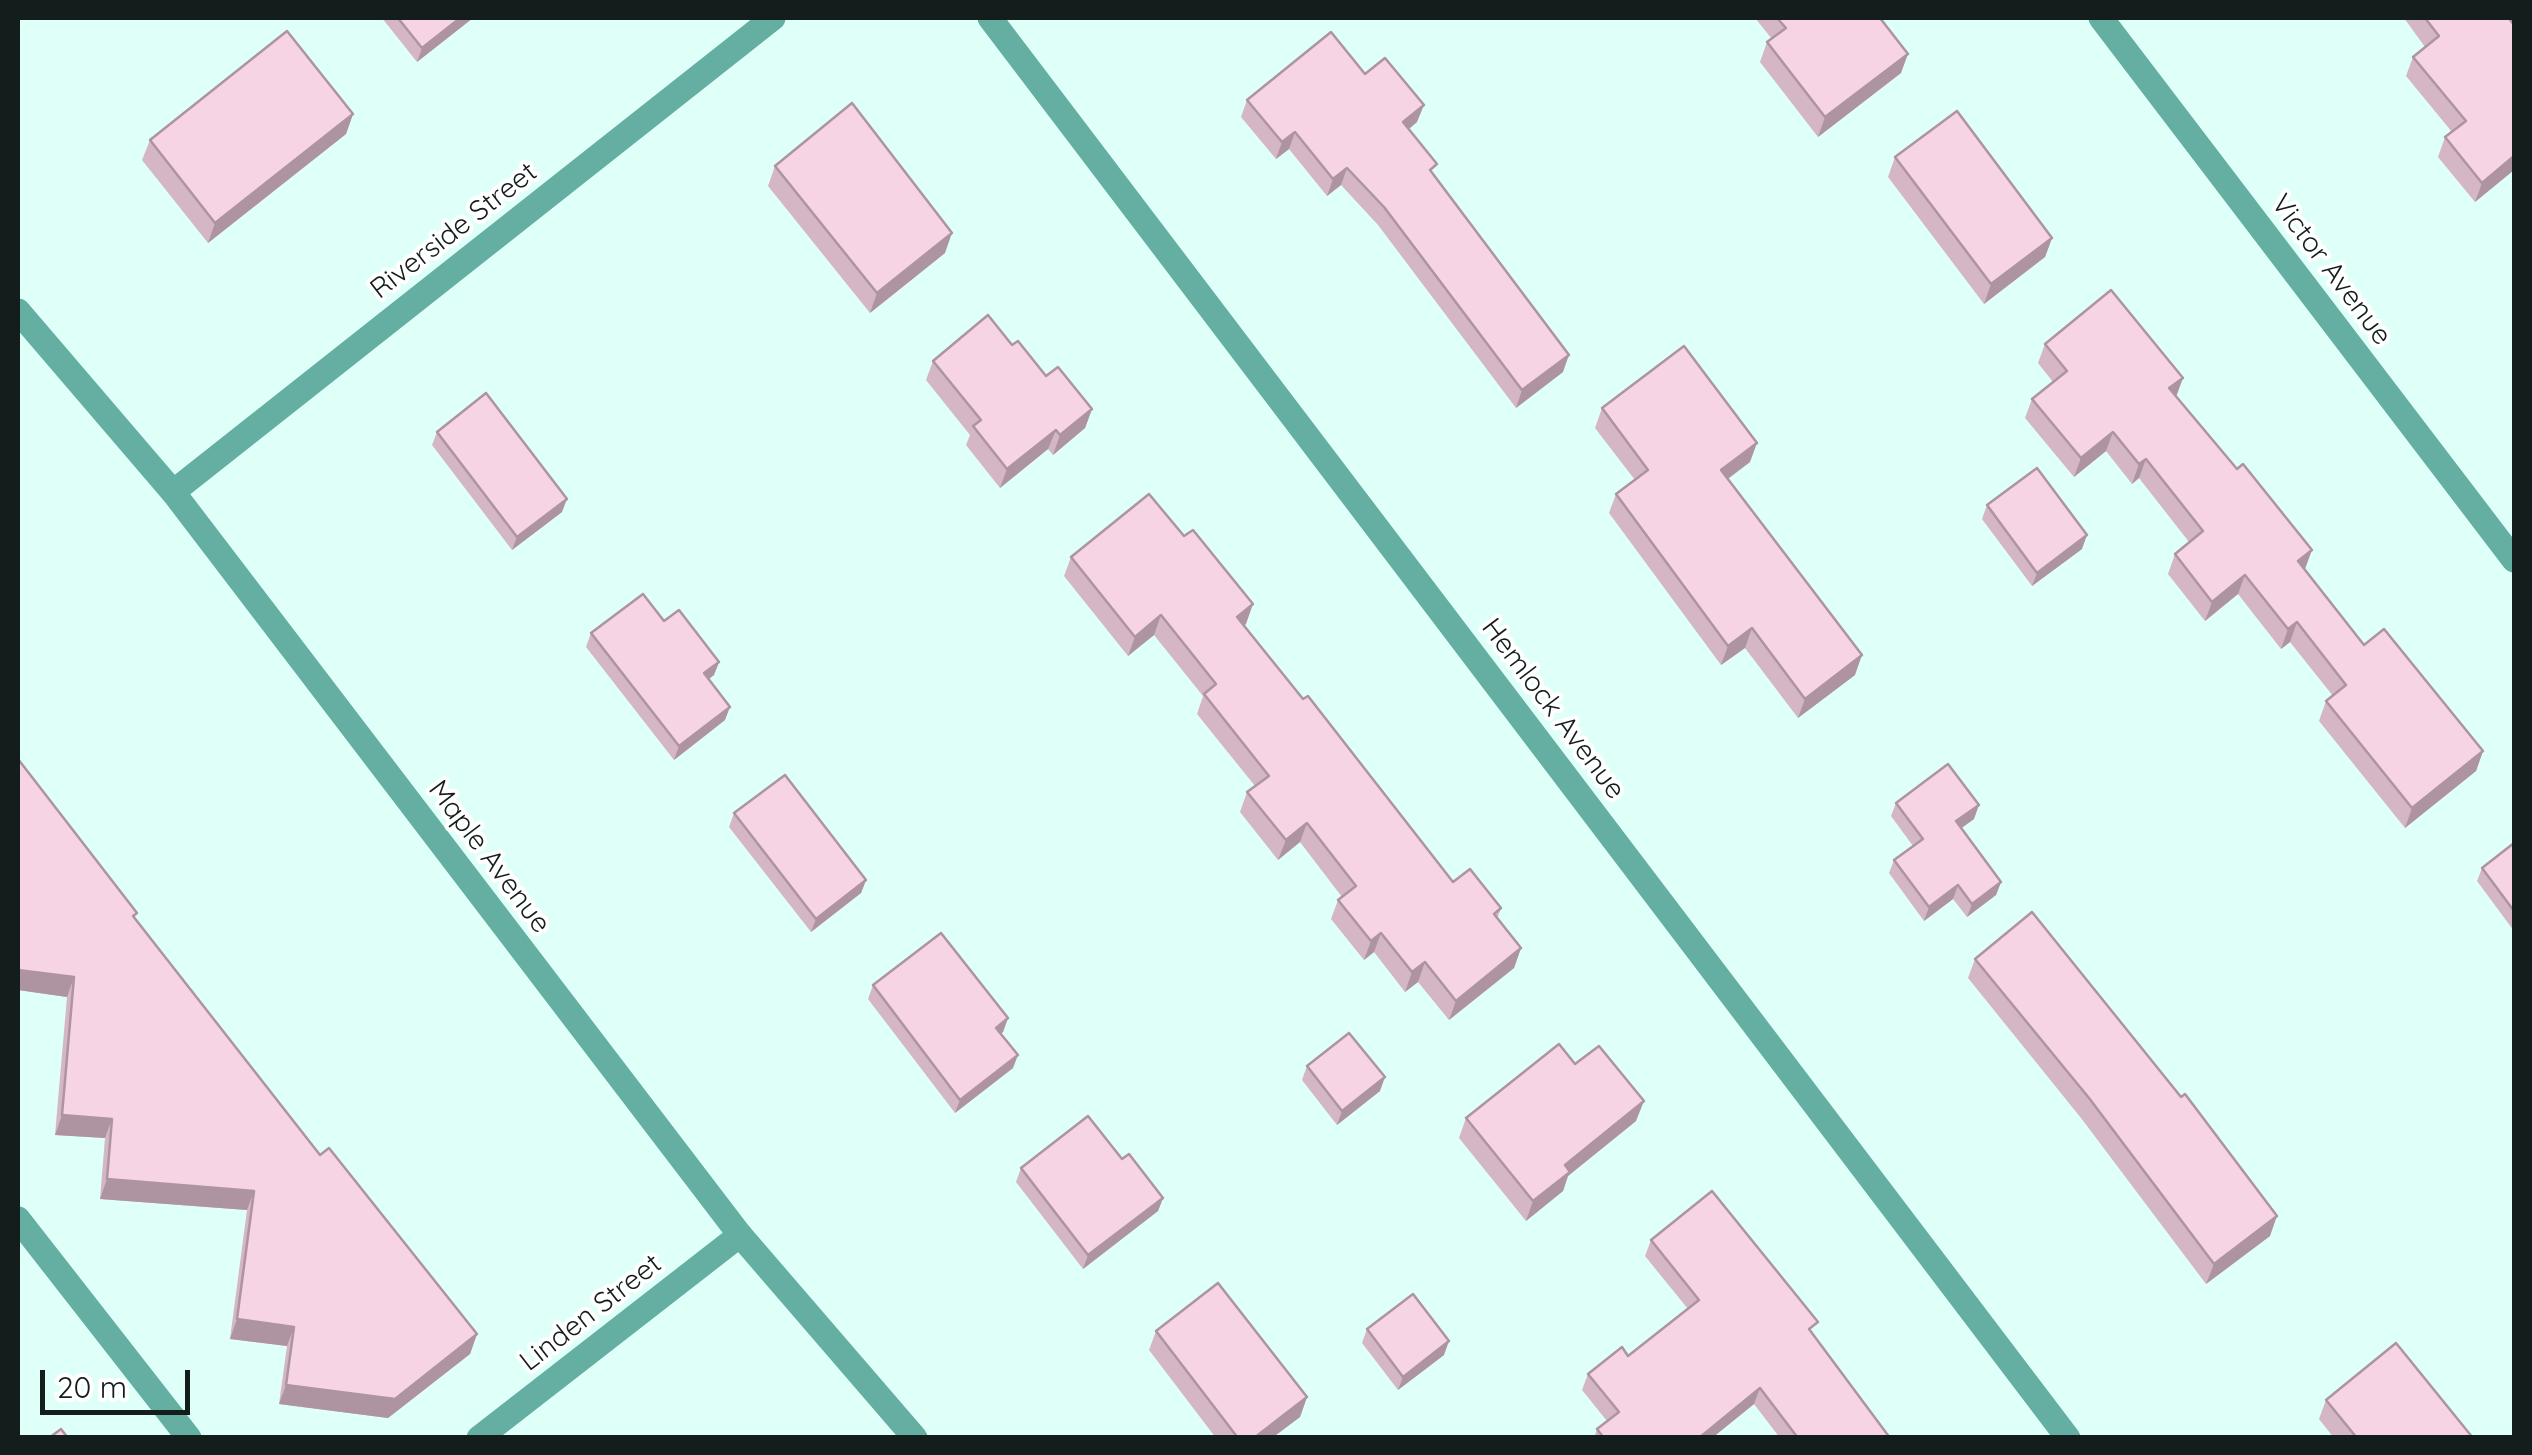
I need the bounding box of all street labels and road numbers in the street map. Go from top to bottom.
street label: Riverside Street [364,156,544,306]
street label: Victor Avenue [2264,188,2398,352]
street label: Hemlock Avenue [1474,612,1632,806]
street label: Maple Avenue [421,774,557,940]
street label: Linden Street [514,1247,668,1379]

